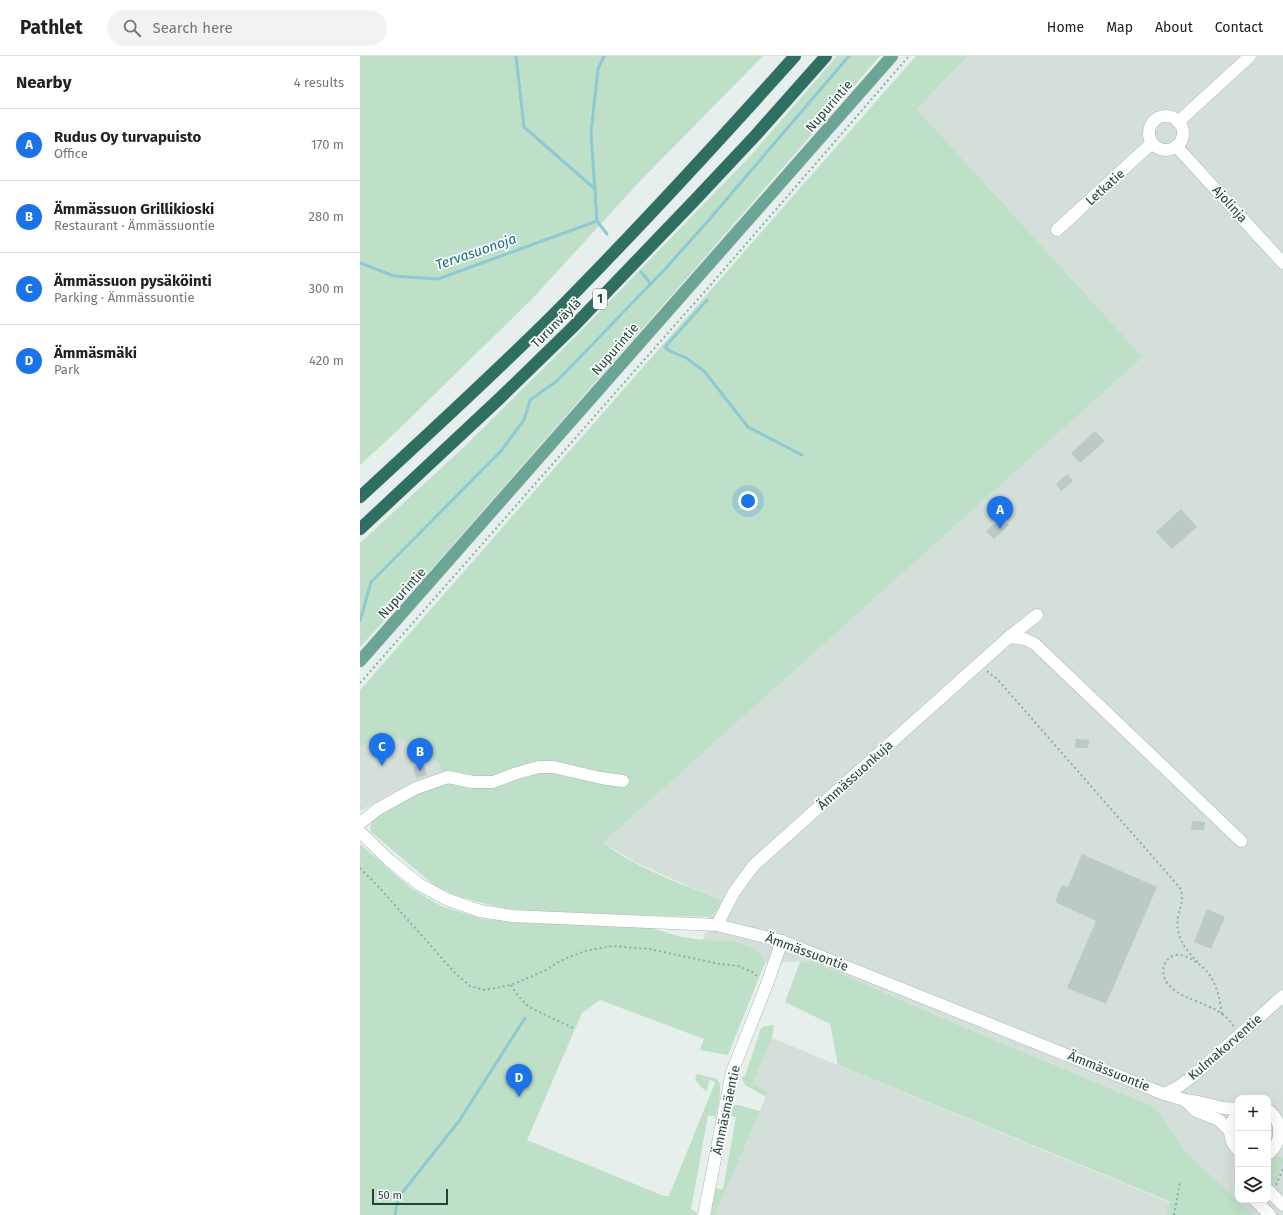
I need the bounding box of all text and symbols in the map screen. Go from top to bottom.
search box [107,10,387,46]
text: Pathlet [20,16,83,39]
icon: search [121,17,143,39]
text: Search here [153,19,233,37]
text: Home [1047,19,1084,36]
text: Map [1106,19,1133,36]
text: About [1155,19,1193,36]
text: Contact [1215,19,1263,36]
text: Nearby [16,72,71,93]
text: 4 results [294,75,344,90]
street label: Nupurintie [803,77,855,135]
text: Rudus Oy turvapuisto [54,128,201,146]
text: A [25,137,33,152]
text: 170 m [311,137,344,152]
text: Office [54,146,88,161]
street label: Letkatie [1083,166,1127,208]
street label: Ajolinja [1210,182,1250,226]
text: Ämmässuon Grillikioski [54,200,214,218]
text: B [25,209,33,224]
text: 280 m [309,209,344,224]
text: Restaurant · Ämmässuontie [54,218,215,233]
water label: Tervasuonoja [433,230,519,274]
text: Ämmässuon pysäköinti [54,272,212,290]
text: C [25,281,33,296]
text: 300 m [308,281,344,296]
road number: 1 [593,289,607,309]
text: Parking · Ämmässuontie [54,290,195,305]
street label: Turunväylä [528,295,584,351]
street label: Nupurintie [589,320,641,378]
text: Ämmäsmäki [54,344,137,362]
text: D [25,353,33,368]
text: 420 m [309,353,344,368]
text: Park [54,362,80,377]
your location [738,491,758,511]
pin: A [987,496,1013,529]
street label: Nupurintie [375,564,429,622]
pin: C [369,733,395,766]
street label: Ämmässuonkuja [814,737,896,813]
pin: B [407,738,433,771]
street label: Ämmässuontie [764,930,850,974]
street label: Kulmakorventie [1185,1011,1265,1083]
street label: Ämmässuontie [1066,1048,1152,1094]
pin: D [506,1064,532,1097]
street label: Ämmäsmäentie [709,1064,743,1156]
map controls [1235,1095,1271,1203]
button: + [1235,1095,1271,1131]
button: − [1235,1131,1271,1167]
button: layers [1235,1167,1271,1203]
scale bar [372,1187,448,1206]
text: 50 m [378,1189,402,1202]

